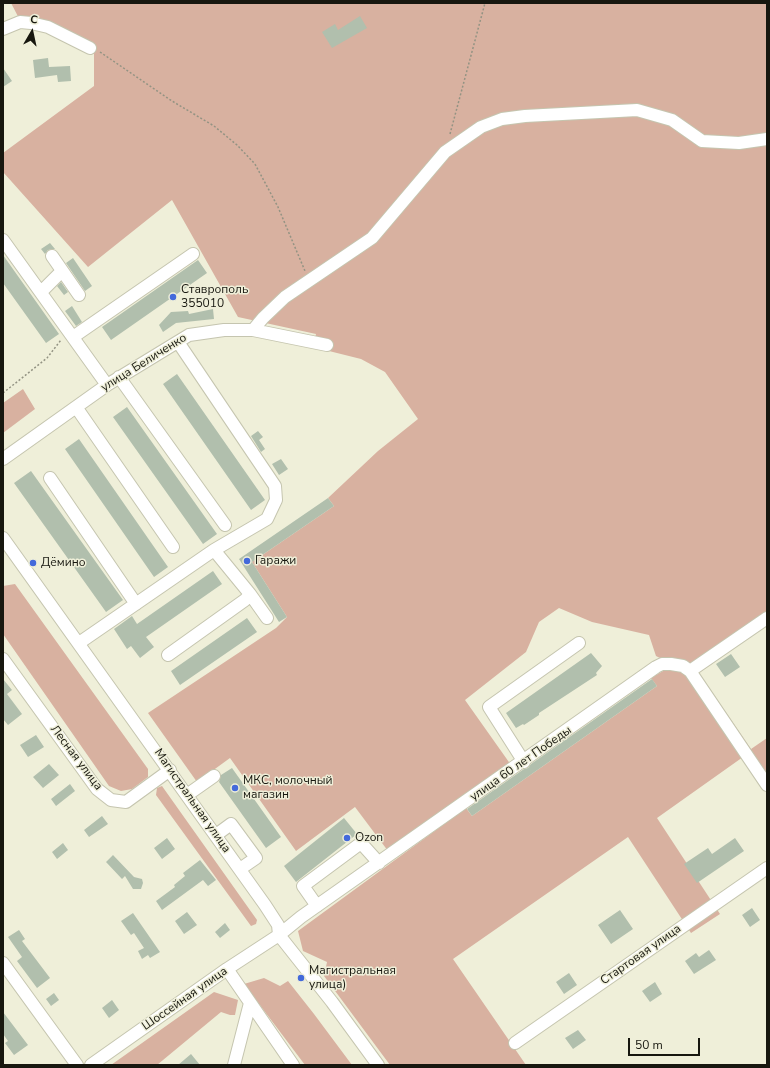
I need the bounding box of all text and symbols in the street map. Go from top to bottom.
north arrow [12,12,52,52]
text: С [29,12,39,28]
place label: Ставрополь 355010 [181,283,248,311]
marker: Ставрополь 355010 [168,292,178,302]
street label: улица Беличенко [99,331,189,395]
place label: Гаражи [255,554,296,568]
place label: Дёмино [41,556,86,570]
marker: Гаражи [242,556,252,566]
marker: Дёмино [28,558,38,568]
street label: Лесная улица [47,723,105,793]
street label: улица 60 лет Победы [467,723,575,805]
street label: Магистральная улица [151,746,233,856]
place label: МКС, молочный магазин [243,774,333,802]
marker: МКС, молочный магазин [230,783,240,793]
place label: Ozon [355,831,383,845]
marker: Ozon [342,833,352,843]
street label: Стартовая улица [598,922,684,988]
street label: Шоссейная улица [140,964,230,1034]
place label: Магистральная улица) [309,964,396,992]
marker: Магистральная улица) [296,973,306,983]
scale bar [630,1030,702,1056]
text: 50 m [635,1037,663,1053]

